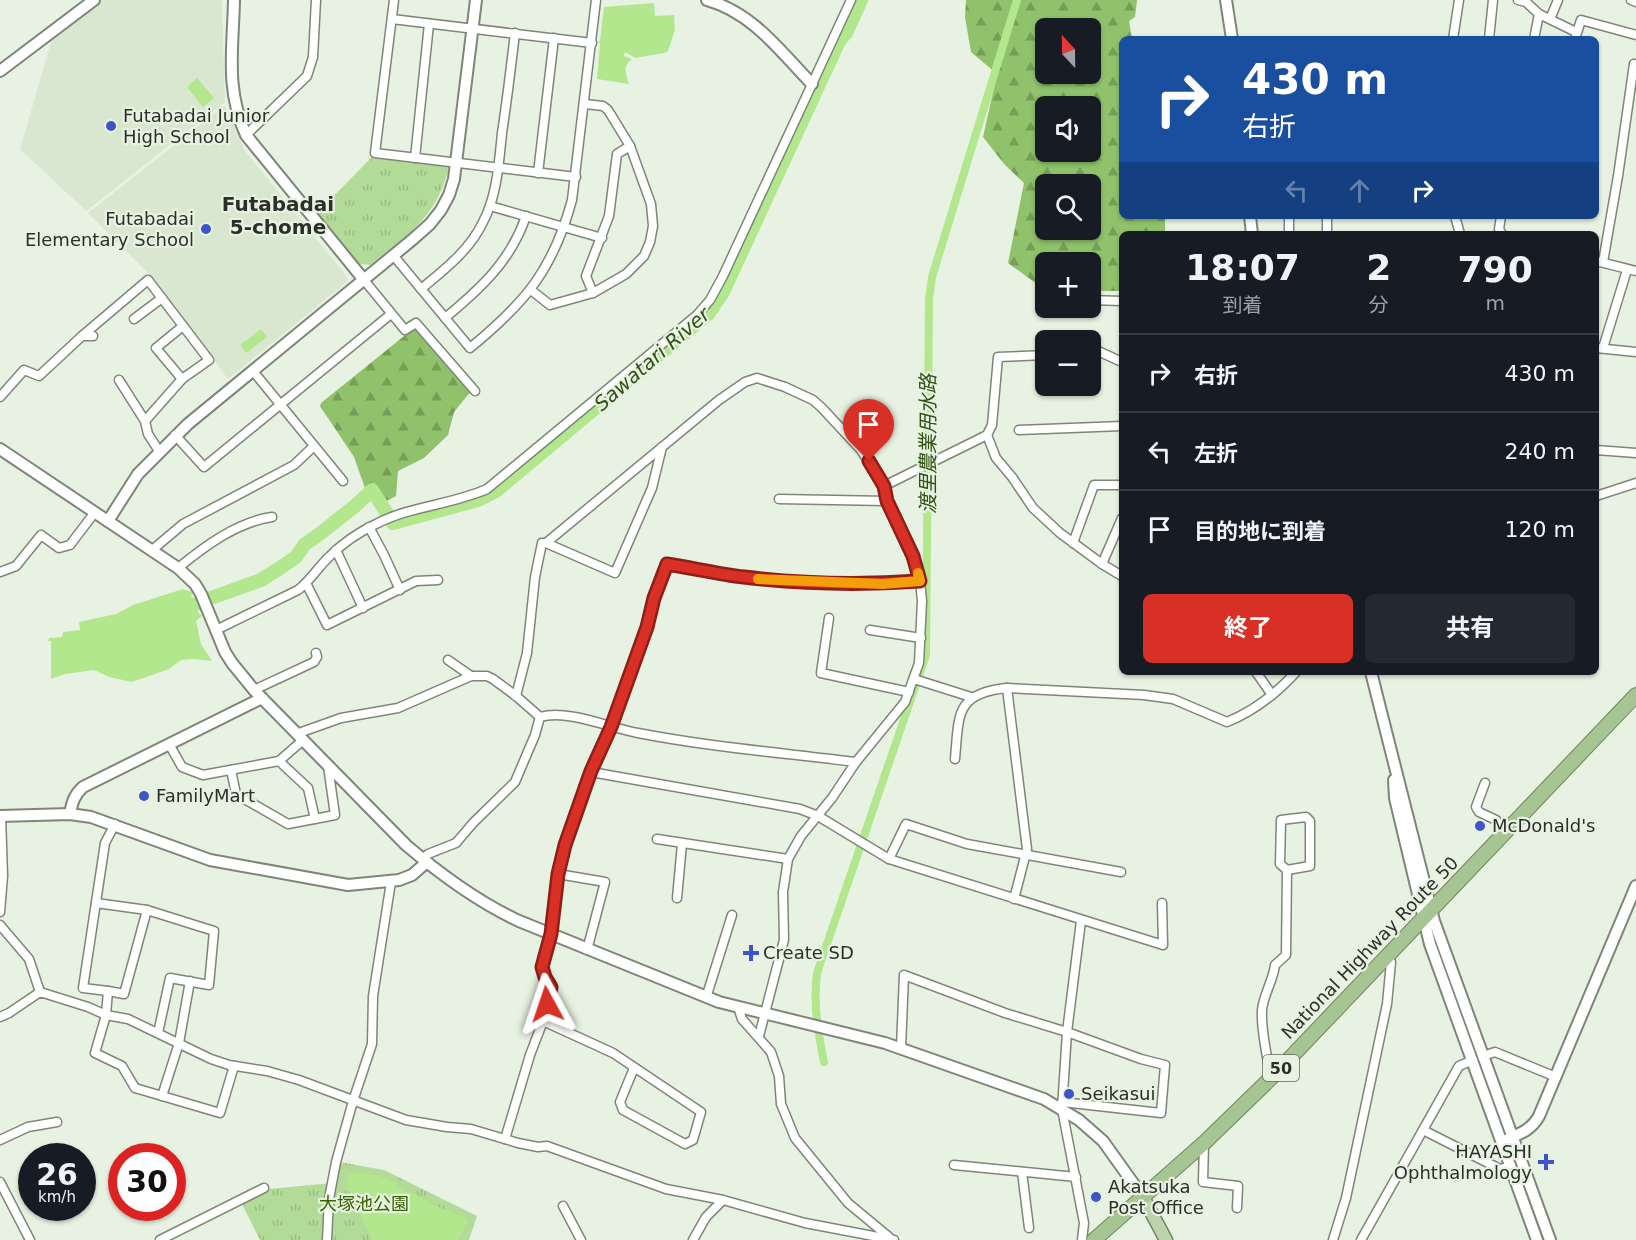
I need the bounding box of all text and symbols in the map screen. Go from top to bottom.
north arrow [1035,18,1101,84]
map controls [1035,18,1101,396]
text: 430 m [1242,55,1388,104]
icon: right [1143,60,1221,138]
button: sound [1035,96,1101,162]
place label: Futabadai Junior High School [123,105,270,147]
text: 右折 [1242,111,1296,142]
marker: Futabadai Junior High School [104,119,118,133]
button: search [1035,174,1101,240]
icon: left [1280,174,1313,207]
icon: ahead [1343,174,1376,207]
icon: right [1406,174,1439,207]
district label: Futabadai 5-chome [222,192,334,239]
place label: Futabadai Elementary School [25,208,194,250]
marker: Futabadai Elementary School [199,222,213,236]
text: 18:07 [1185,247,1300,288]
text: 2 [1366,247,1391,288]
text: 790 [1458,249,1533,290]
button: + [1035,252,1101,318]
text: m [1485,291,1505,315]
text: 到着 [1223,293,1263,317]
text: 分 [1369,293,1389,317]
water label: Sawatari River [589,301,716,416]
button: − [1035,330,1101,396]
icon: right [1143,357,1176,390]
text: 430 m [1505,361,1575,386]
text: 右折 [1194,363,1238,388]
water label: 渡里農業用水路 [916,372,940,514]
pin [843,399,894,461]
icon: arrive [852,408,885,441]
icon: left [1143,435,1176,468]
text: 240 m [1505,439,1575,464]
text: 左折 [1194,441,1238,466]
icon: arrive [1143,513,1176,546]
text: 120 m [1505,517,1575,542]
text: 目的地に到着 [1194,519,1326,544]
button: 終了 [1143,594,1353,663]
button: 共有 [1365,594,1575,663]
place label: FamilyMart [156,785,255,806]
marker: FamilyMart [137,789,151,803]
place label: McDonald's [1492,815,1596,836]
marker: McDonald's [1473,819,1487,833]
street label: National Highway Route 50 [1277,852,1462,1043]
place label: Create SD [763,942,854,963]
marker: Create SD [744,946,758,960]
position arrow [515,972,579,1036]
road number: 50 [1263,1055,1299,1081]
place label: Seikasui [1081,1083,1155,1104]
marker: Seikasui [1062,1087,1076,1101]
place label: HAYASHI Ophthalmology [1394,1141,1532,1183]
speed limit sign: 30 [108,1143,186,1221]
marker: HAYASHI Ophthalmology [1537,1153,1555,1171]
text: 26 [36,1157,78,1192]
place label: Akatsuka Post Office [1108,1176,1204,1218]
text: km/h [38,1188,76,1206]
marker: Akatsuka Post Office [1089,1190,1103,1204]
park label: 大塚池公園 [319,1193,409,1214]

